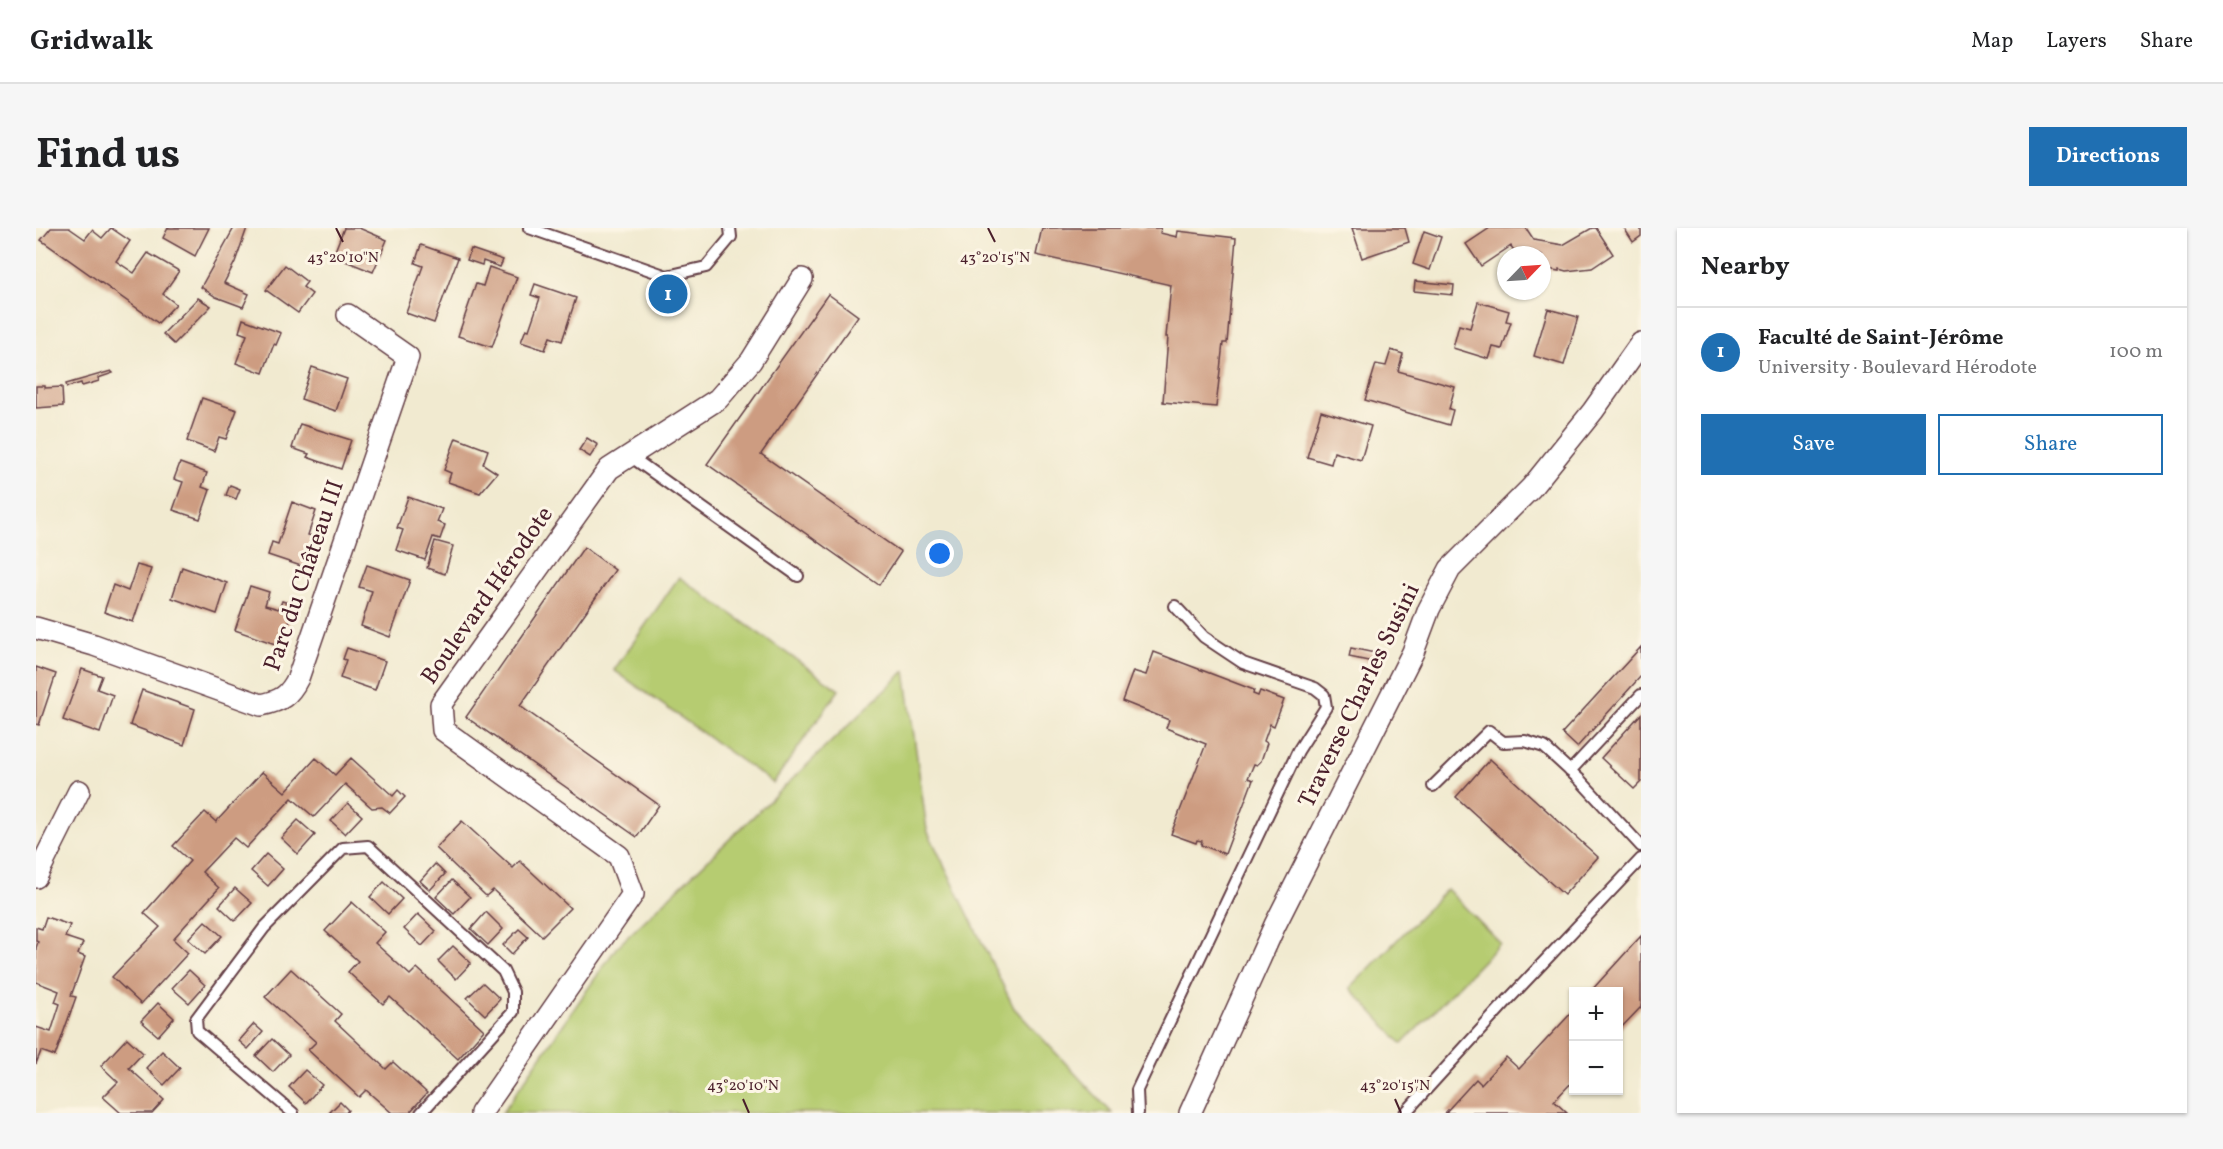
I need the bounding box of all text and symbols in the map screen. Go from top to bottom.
text: Gridwalk [30,22,153,61]
text: Map [1971,27,2013,56]
text: Layers [2046,27,2107,56]
text: Share [2140,27,2193,56]
text: Find us [36,127,180,186]
button: Directions [2029,127,2187,186]
north arrow [1497,246,1551,300]
text: 43°20'10"N [307,248,379,269]
text: 43°20'15"N [960,248,1030,269]
text: Nearby [1701,249,1790,285]
pin: 1 [648,272,688,316]
text: Faculté de Saint-Jérôme [1758,323,2004,354]
text: 1 [1716,338,1725,366]
text: 100 m [2109,338,2163,366]
text: University · Boulevard Hérodote [1758,354,2037,382]
button: Save [1701,414,1926,475]
button: Share [1938,414,2163,475]
street label: Parc du Château III [256,476,354,676]
street label: Boulevard Hérodote [414,500,562,692]
your location [925,539,954,568]
street label: Traverse Charles Susini [1291,578,1429,814]
map controls [1569,987,1623,1095]
button: + [1569,987,1623,1041]
button: − [1569,1041,1623,1095]
text: 43°20'10"N [707,1076,779,1097]
text: 43°20'15"N [1360,1076,1430,1097]

